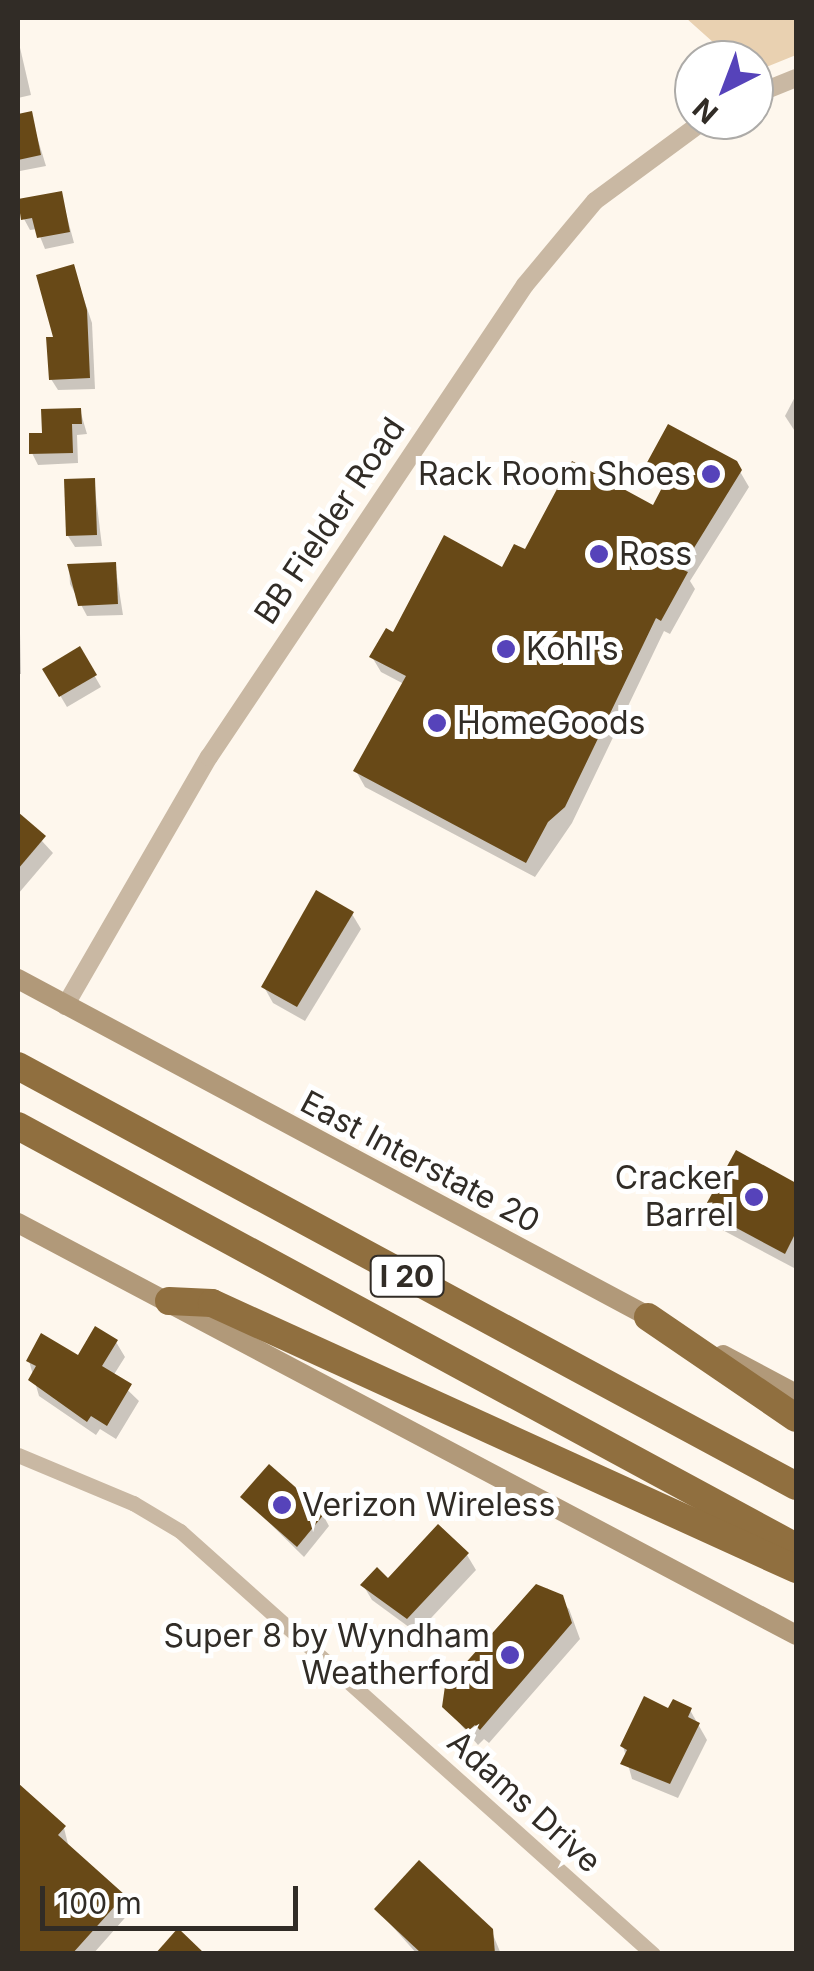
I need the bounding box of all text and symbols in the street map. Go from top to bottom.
north arrow [674,40,774,140]
text: N [686,91,725,131]
street label: BB Fielder Road [247,411,413,631]
place label: Rack Room Shoes [418,455,691,493]
marker: Rack Room Shoes [700,463,722,485]
place label: Ross [619,535,692,573]
marker: Ross [588,543,610,565]
place label: Kohl's [526,630,619,668]
marker: Kohl's [495,638,517,660]
place label: HomeGoods [457,704,645,742]
marker: HomeGoods [426,712,448,734]
street label: East Interstate 20 [294,1083,546,1241]
place label: Cracker Barrel [615,1160,734,1235]
marker: Cracker Barrel [743,1186,765,1208]
road number: I 20 [370,1251,444,1301]
place label: Verizon Wireless [302,1486,555,1524]
marker: Verizon Wireless [271,1494,293,1516]
place label: Super 8 by Wyndham Weatherford [164,1618,490,1693]
marker: Super 8 by Wyndham Weatherford [499,1644,521,1666]
street label: Adams Drive [439,1723,609,1881]
scale bar [45,1866,302,1928]
text: 100 m [57,1885,142,1921]

